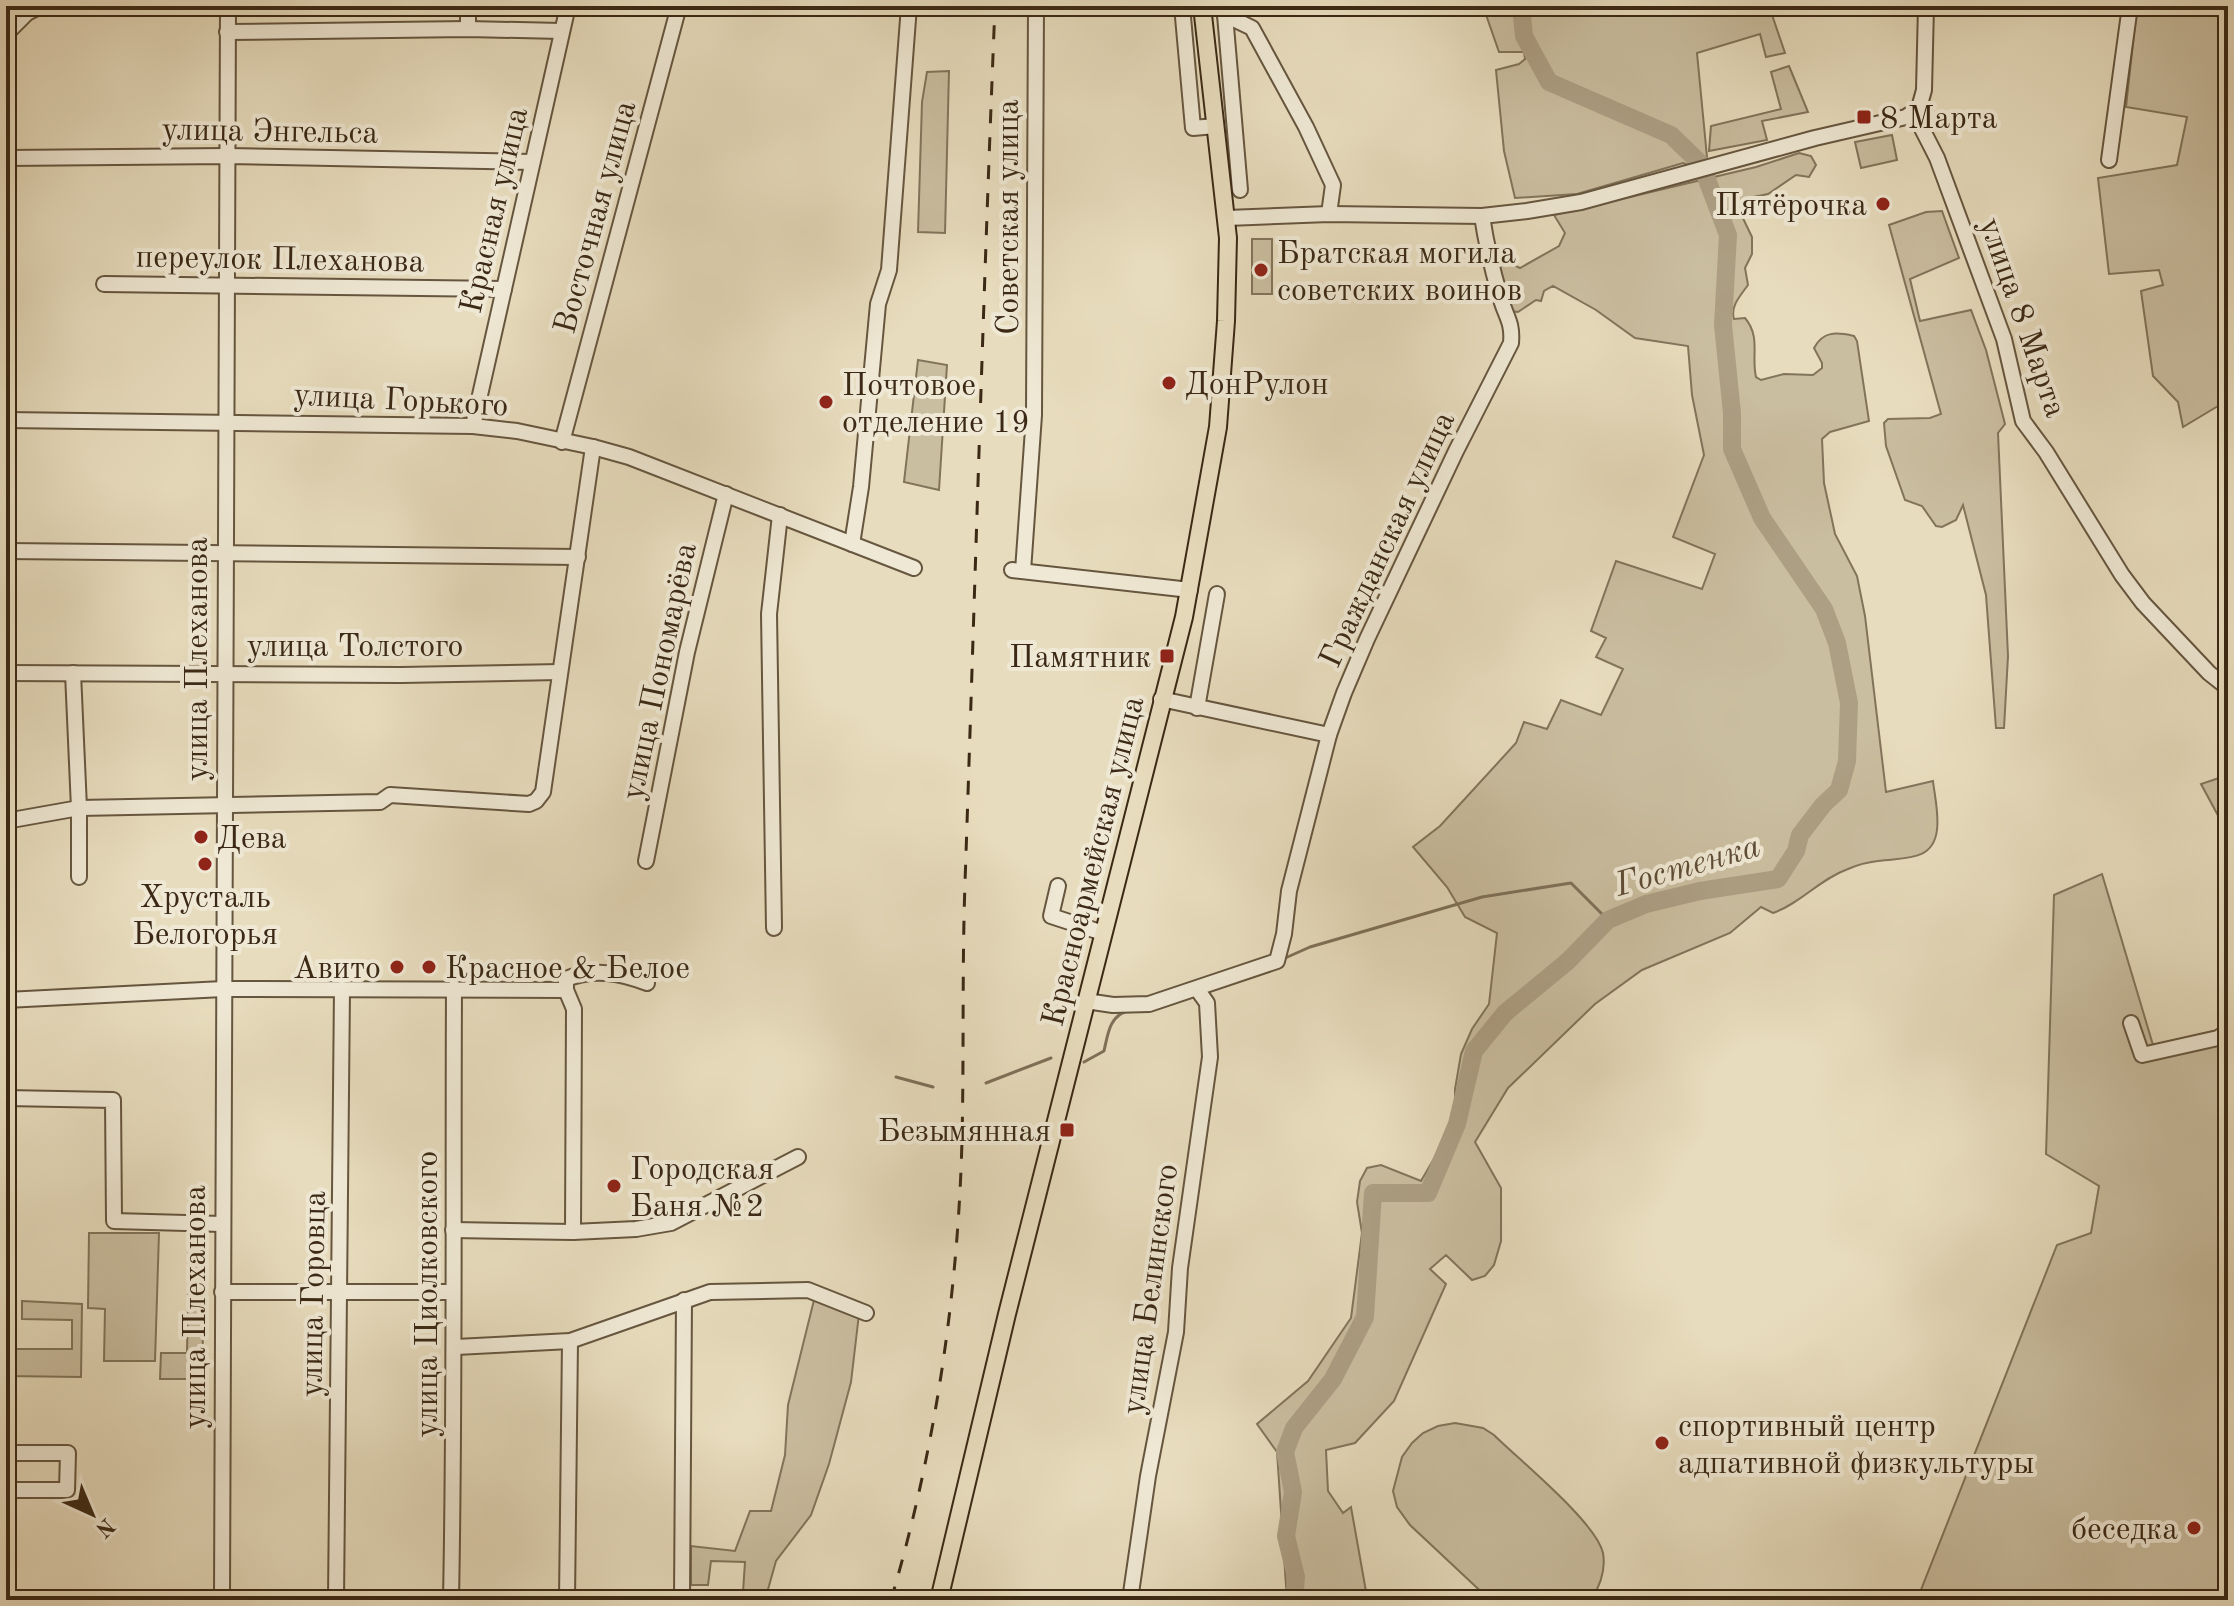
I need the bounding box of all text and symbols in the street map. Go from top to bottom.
street label: Восточная улица [550,98,643,338]
street label: Советская улица [994,99,1026,335]
street label: Красная улица [457,104,535,317]
place label: 8 Марта [1880,104,1998,136]
marker: 8 Марта [1855,108,1873,126]
street label: улица Энгельса [161,115,379,151]
place label: Пятёрочка [1715,191,1867,223]
marker: Пятёрочка [1874,195,1892,213]
street label: улица 8 Марта [1972,214,2070,422]
place label: Братская могила советских воинов [1277,239,1522,308]
street label: переулок Плеханова [135,242,425,280]
marker: Братская могила советских воинов [1252,261,1270,279]
place label: ДонРулон [1185,370,1329,402]
place label: Почтовое отделение 19 [842,371,1030,440]
marker: ДонРулон [1160,374,1178,392]
street label: улица Горького [293,380,509,424]
marker: Почтовое отделение 19 [817,393,835,411]
street label: Гражданская улица [1315,407,1462,673]
street label: улица Плеханова [183,537,215,781]
street label: улица Пономарёва [618,540,704,803]
street label: улица Толстого [247,632,463,664]
place label: Памятник [1009,643,1151,675]
marker: Памятник [1158,647,1176,665]
street label: Красноармейская улица [1038,693,1151,1030]
place label: Дева [217,824,287,856]
marker: Дева [192,828,210,846]
water label: Гостенка [1610,830,1765,904]
marker: Хрусталь Белогорья [196,855,214,873]
place label: Хрусталь Белогорья [132,883,278,952]
place label: Авито [293,954,381,986]
place label: Красное & Белое [445,954,690,986]
marker: Авито [388,958,406,976]
marker: Красное & Белое [420,958,438,976]
place label: Безымянная [878,1117,1051,1149]
marker: Безымянная [1058,1121,1076,1139]
street label: улица Циолковского [413,1151,445,1437]
place label: Городская Баня №2 [630,1155,774,1224]
street label: улица Белинского [1119,1162,1185,1417]
marker: Городская Баня №2 [605,1177,623,1195]
street label: улица Плеханова [181,1185,213,1429]
street label: улица Горовца [297,1190,333,1397]
place label: спортивный центр адпативной физкультуры [1678,1412,2034,1481]
marker: спортивный центр адпативной физкультуры [1653,1434,1671,1452]
north arrow [52,1474,132,1554]
text: N [91,1513,118,1541]
place label: беседка [2071,1515,2178,1547]
marker: беседка [2185,1519,2203,1537]

